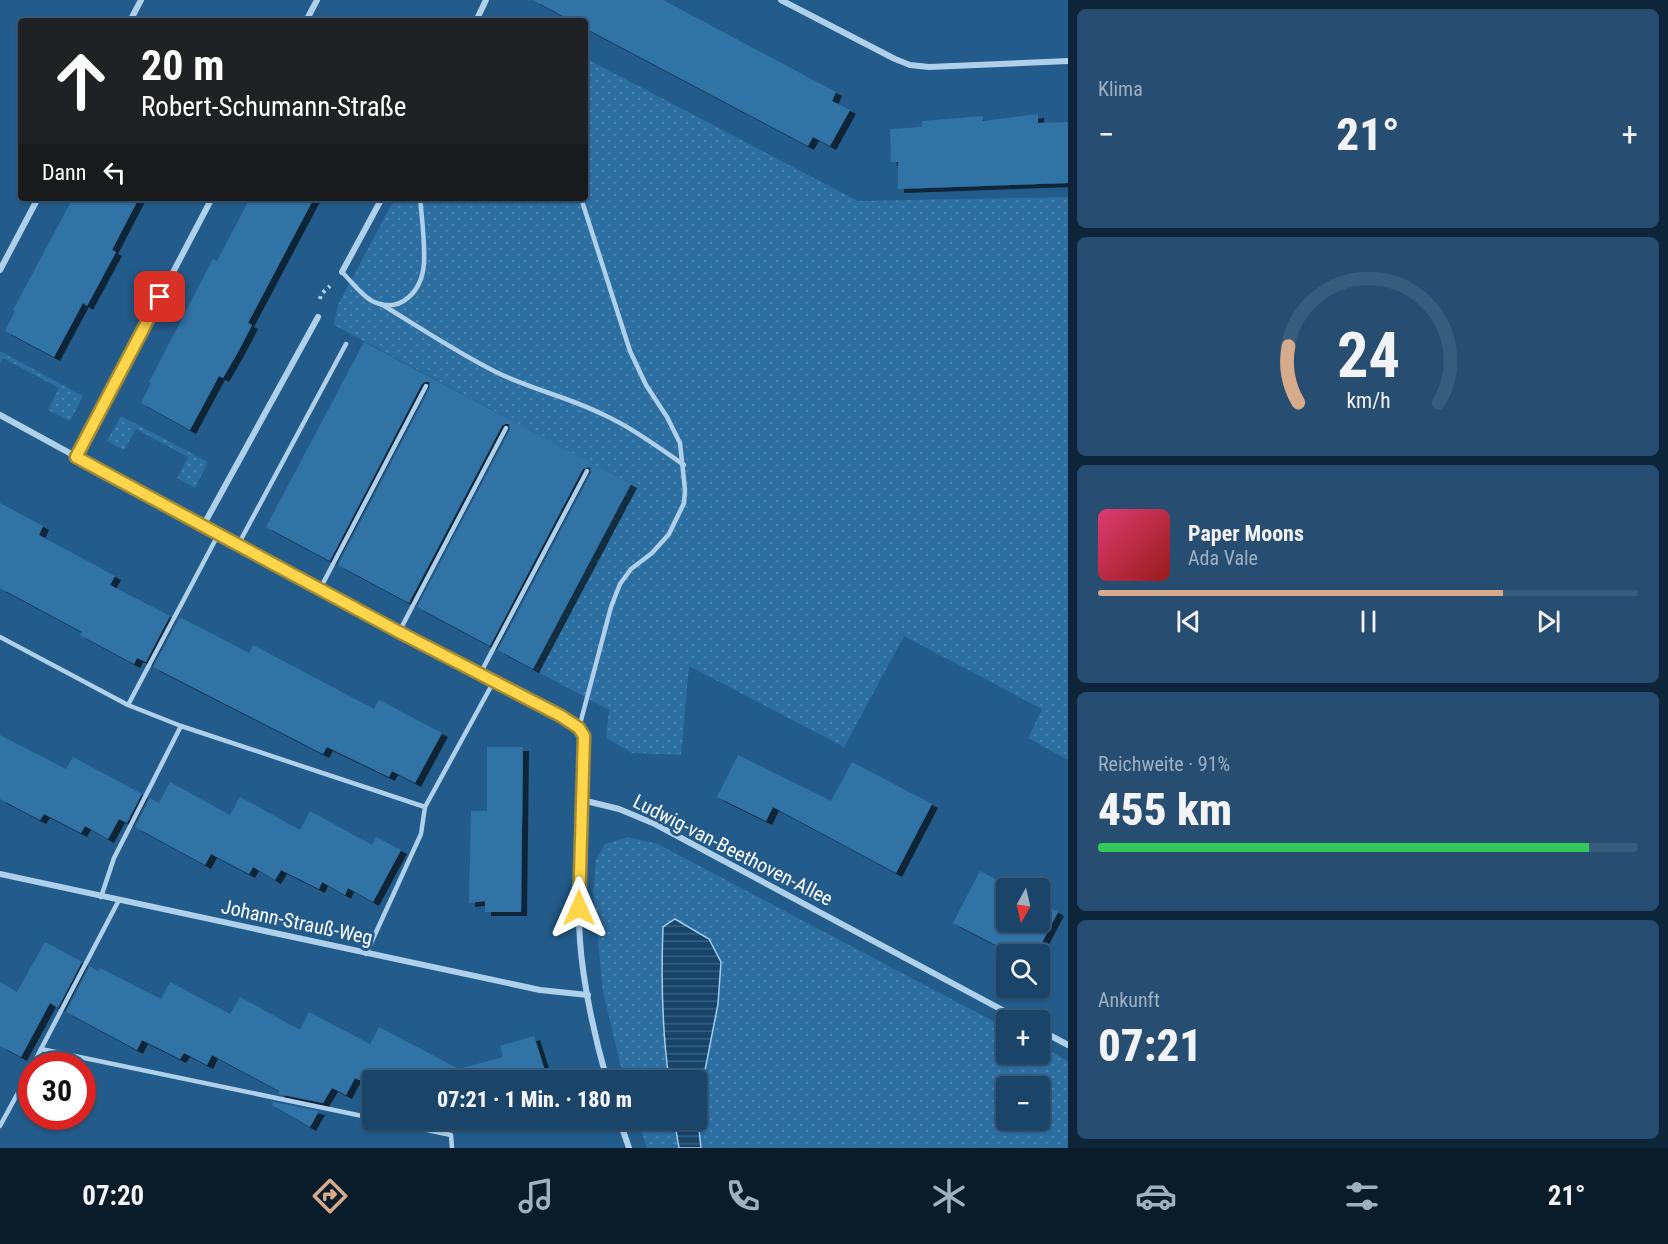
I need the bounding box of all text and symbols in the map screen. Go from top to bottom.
text: 20 m [141,41,224,90]
icon: ahead [42,42,120,120]
text: Klima [1098,77,1143,101]
text: Robert-Schumann-Straße [141,91,406,123]
text: 21° [1336,108,1400,161]
text: − [1098,115,1115,154]
text: + [1622,115,1638,154]
icon: left [98,156,131,189]
text: Dann [42,160,86,185]
pin [134,271,185,322]
icon: arrive [143,280,176,313]
text: 24 [1336,319,1400,392]
text: km/h [1346,389,1390,414]
text: Paper Moons [1188,521,1304,546]
text: Ada Vale [1188,546,1258,570]
icon: previous [1172,605,1205,638]
icon: pause [1352,605,1385,638]
icon: next [1532,605,1565,638]
text: Reichweite · 91% [1098,752,1230,776]
text: 455 km [1098,783,1232,836]
street label: Ludwig-van-Beethoven-Allee [629,789,837,911]
position arrow [547,876,611,940]
north arrow [996,878,1050,932]
map controls [996,878,1050,1130]
street label: Johann-Strauß-Weg [219,894,375,950]
button: search [996,944,1050,998]
text: Ankunft [1098,988,1160,1012]
button: + [996,1010,1050,1064]
text: 07:21 [1098,1019,1202,1072]
speed limit sign: 30 [18,1052,96,1130]
button: − [996,1076,1050,1130]
text: 07:21 · 1 Min. · 180 m [437,1087,632,1112]
icon: directions [309,1175,351,1217]
icon: music [515,1175,557,1217]
icon: phone [722,1175,764,1217]
icon: climate [928,1175,970,1217]
icon: car [1135,1175,1177,1217]
icon: filters [1341,1175,1383,1217]
text: 07:20 [82,1180,144,1212]
text: 21° [1548,1180,1586,1212]

